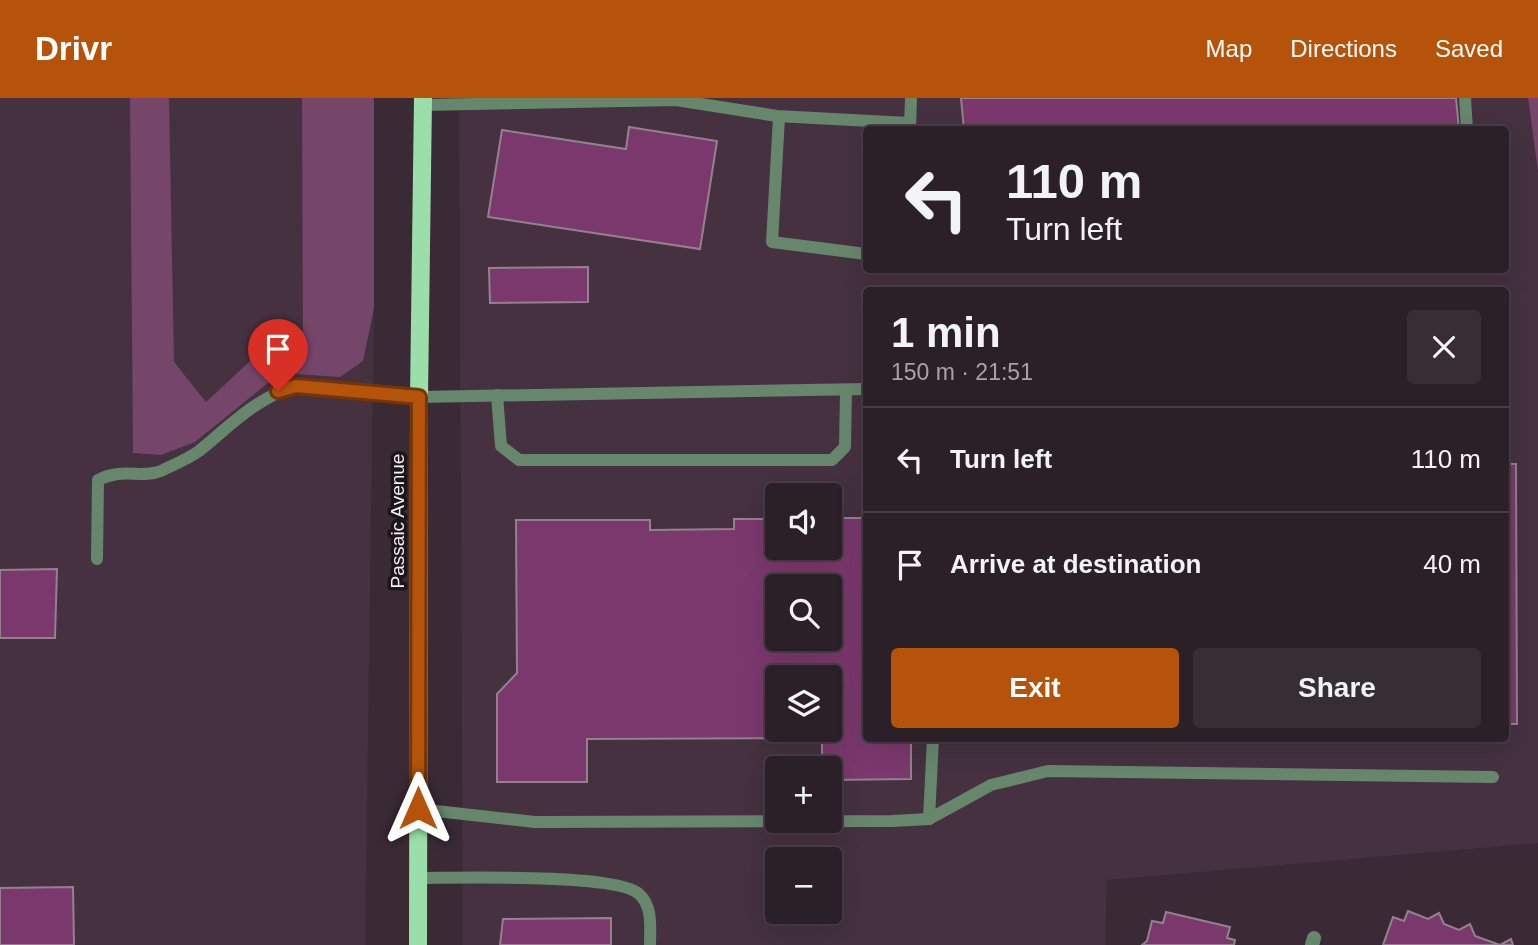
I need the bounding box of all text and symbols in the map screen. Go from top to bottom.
text: Drivr [35,30,112,67]
text: Map [1206,35,1252,62]
text: Directions [1290,35,1397,62]
text: Saved [1435,35,1503,62]
icon: left [891,154,982,245]
text: 110 m [1006,154,1142,208]
text: Turn left [1006,211,1122,247]
text: 1 min [891,309,1001,356]
button: close [1407,310,1481,384]
pin [248,319,308,391]
icon: arrive [259,330,297,368]
text: 150 m · 21:51 [891,359,1033,385]
icon: left [891,441,929,479]
text: Turn left [950,444,1052,474]
text: 110 m [1411,444,1481,474]
street label: Passaic Avenue [387,454,408,588]
map controls [765,483,842,924]
button: sound [765,483,842,560]
icon: arrive [891,546,929,584]
text: Arrive at destination [950,549,1201,579]
text: 40 m [1423,549,1481,579]
button: search [765,574,842,651]
button: Exit [891,648,1179,728]
button: Share [1193,648,1481,728]
button: layers [765,665,842,742]
button: + [765,756,842,833]
position arrow [381,771,455,845]
button: − [765,847,842,924]

